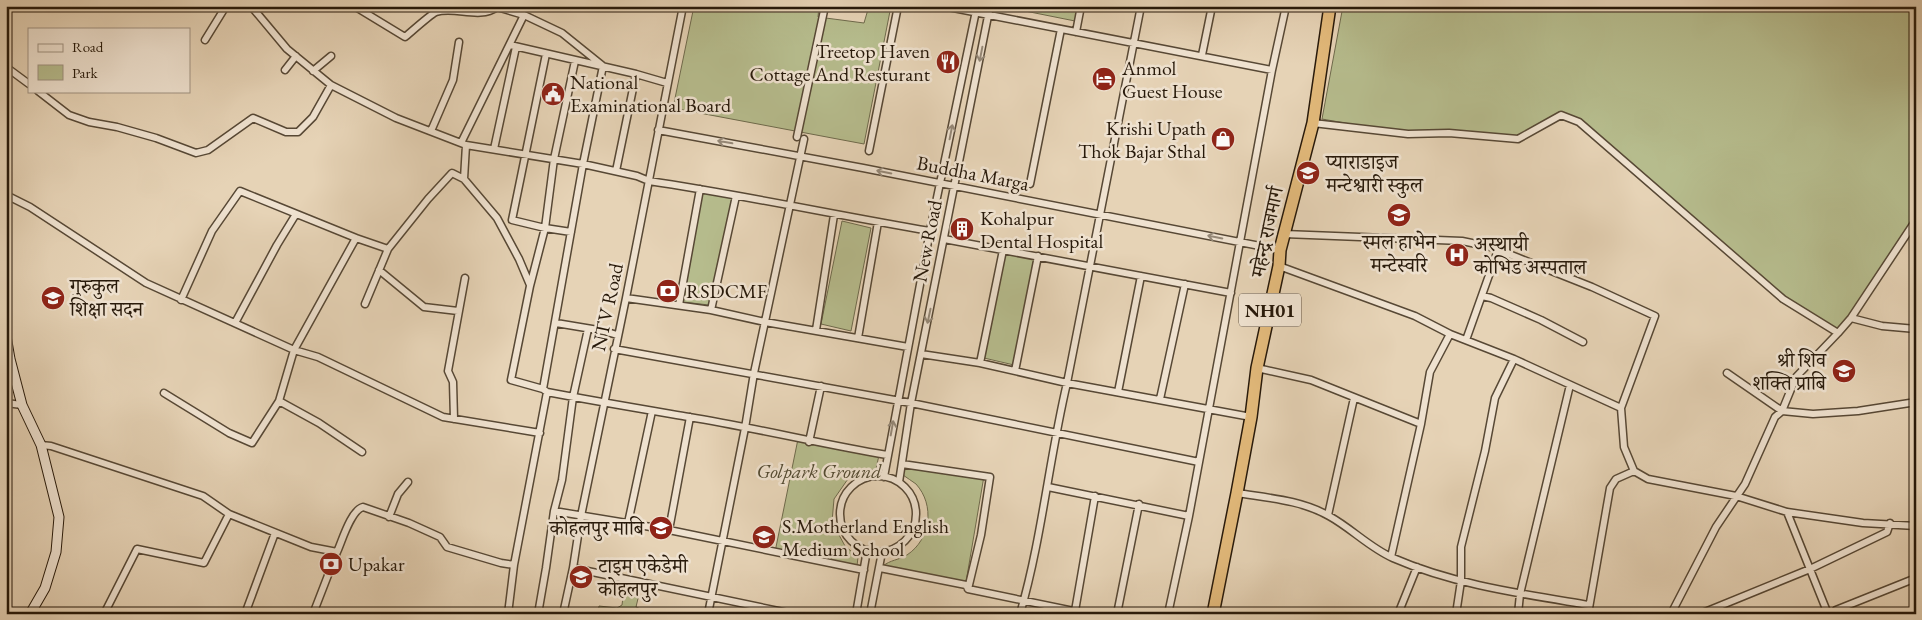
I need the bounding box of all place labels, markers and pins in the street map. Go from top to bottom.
place label: Treetop Haven Cottage And Resturant [750,38,931,87]
restaurant icon: Treetop Haven Cottage And Resturant [935,49,961,75]
place label: Anmol Guest House [1121,55,1223,104]
hotel icon: Anmol Guest House [1091,66,1117,92]
place label: National Examinational Board [570,69,732,118]
public building icon: National Examinational Board [540,81,566,107]
place label: Krishi Upath Thok Bajar Sthal [1078,115,1206,164]
shop icon: Krishi Upath Thok Bajar Sthal [1210,126,1236,152]
place label: प्याराडाइज मन्टेश्वारी स्कुल [1325,149,1424,199]
school or university icon: प्याराडाइज मन्टेश्वारी स्कुल [1295,160,1321,186]
school or university icon: स्मल हाभेन मन्टेस्वरि [1386,202,1412,228]
place label: Kohalpur Dental Hospital [980,205,1104,254]
building icon: Kohalpur Dental Hospital [949,216,975,242]
place label: स्मल हाभेन मन्टेस्वरि [1361,229,1437,278]
place label: अस्थायी कोभिड अस्पताल [1473,231,1587,280]
hospital icon: अस्थायी कोभिड अस्पताल [1444,242,1470,268]
place label: गुरुकुल शिक्षा सदन [69,273,145,322]
bank icon: RSDCMF [655,278,681,304]
place label: RSDCMF [686,278,767,304]
school or university icon: गुरुकुल शिक्षा सदन [40,285,66,311]
place label: श्री शिव शक्ति प्राबि [1752,347,1827,396]
school or university icon: श्री शिव शक्ति प्राबि [1831,358,1857,384]
place label: S.Motherland English Medium School [782,513,949,562]
place label: कोहलपुर माबि [548,515,645,542]
school or university icon: कोहलपुर माबि [648,515,674,541]
school or university icon: S.Motherland English Medium School [751,524,777,550]
bank icon: Upakar [318,551,344,577]
place label: Upakar [348,551,405,577]
place label: टाइम एकेडेमी कोहलपुर [597,553,689,603]
school or university icon: टाइम एकेडेमी कोहलपुर [568,564,594,590]

